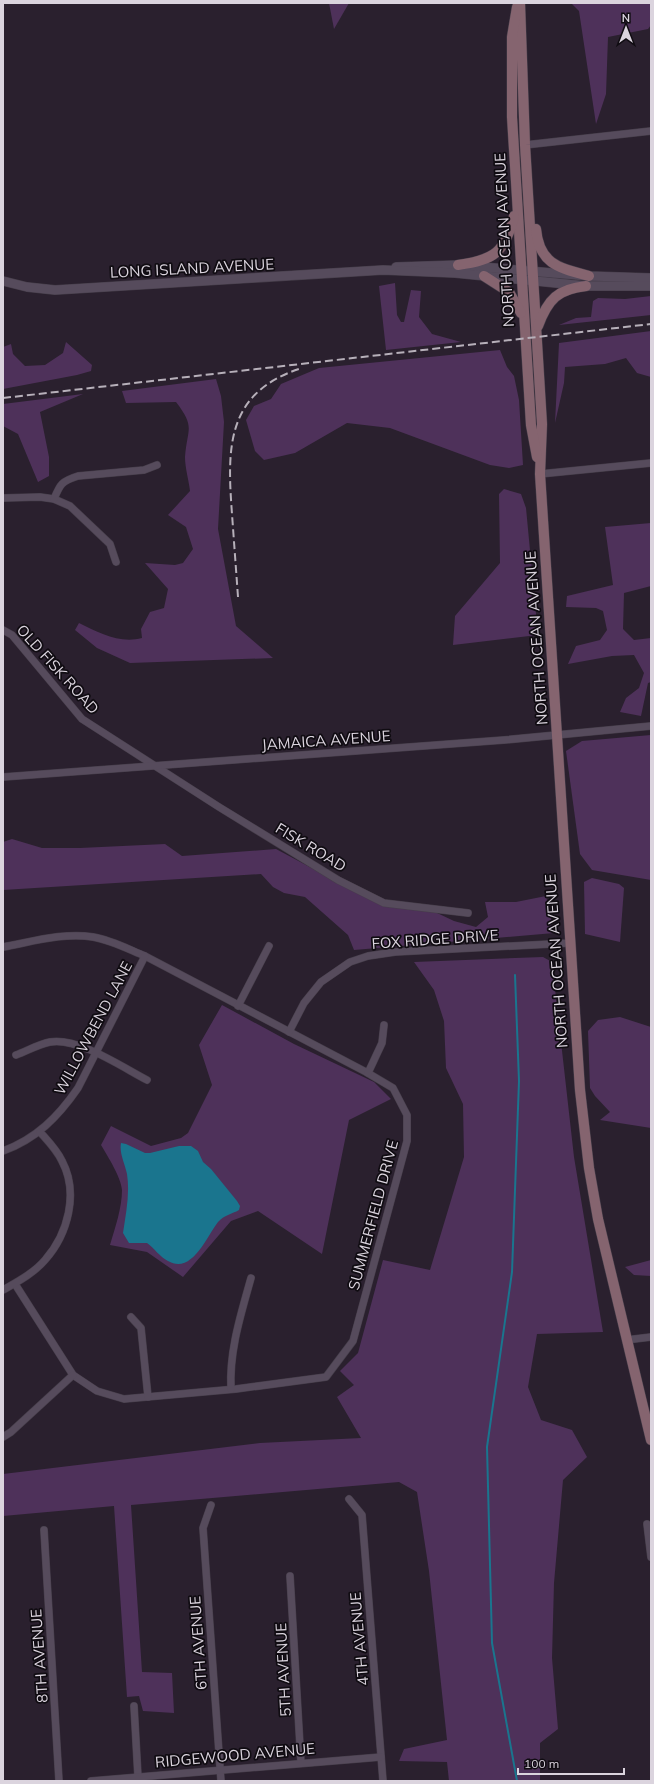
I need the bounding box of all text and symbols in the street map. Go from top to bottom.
north arrow [606,8,646,48]
text: N [622,11,630,25]
street label: NORTH OCEAN AVENUE [490,152,518,328]
street label: LONG ISLAND AVENUE [110,254,275,282]
street label: NORTH OCEAN AVENUE [520,550,552,726]
street label: OLD FISK ROAD [13,620,103,718]
street label: JAMAICA AVENUE [261,726,391,754]
street label: FISK ROAD [272,819,350,875]
street label: NORTH OCEAN AVENUE [540,873,572,1049]
street label: FOX RIDGE DRIVE [371,925,499,953]
street label: WILLOWBEND LANE [50,958,136,1098]
street label: SUMMERFIELD DRIVE [344,1138,402,1292]
street label: 4TH AVENUE [345,1591,373,1687]
street label: 6TH AVENUE [185,1595,211,1691]
street label: 8TH AVENUE [26,1608,52,1704]
street label: 5TH AVENUE [271,1622,295,1717]
street label: RIDGEWOOD AVENUE [154,1739,316,1771]
scale bar [518,1750,624,1776]
text: 100 m [524,1756,559,1771]

